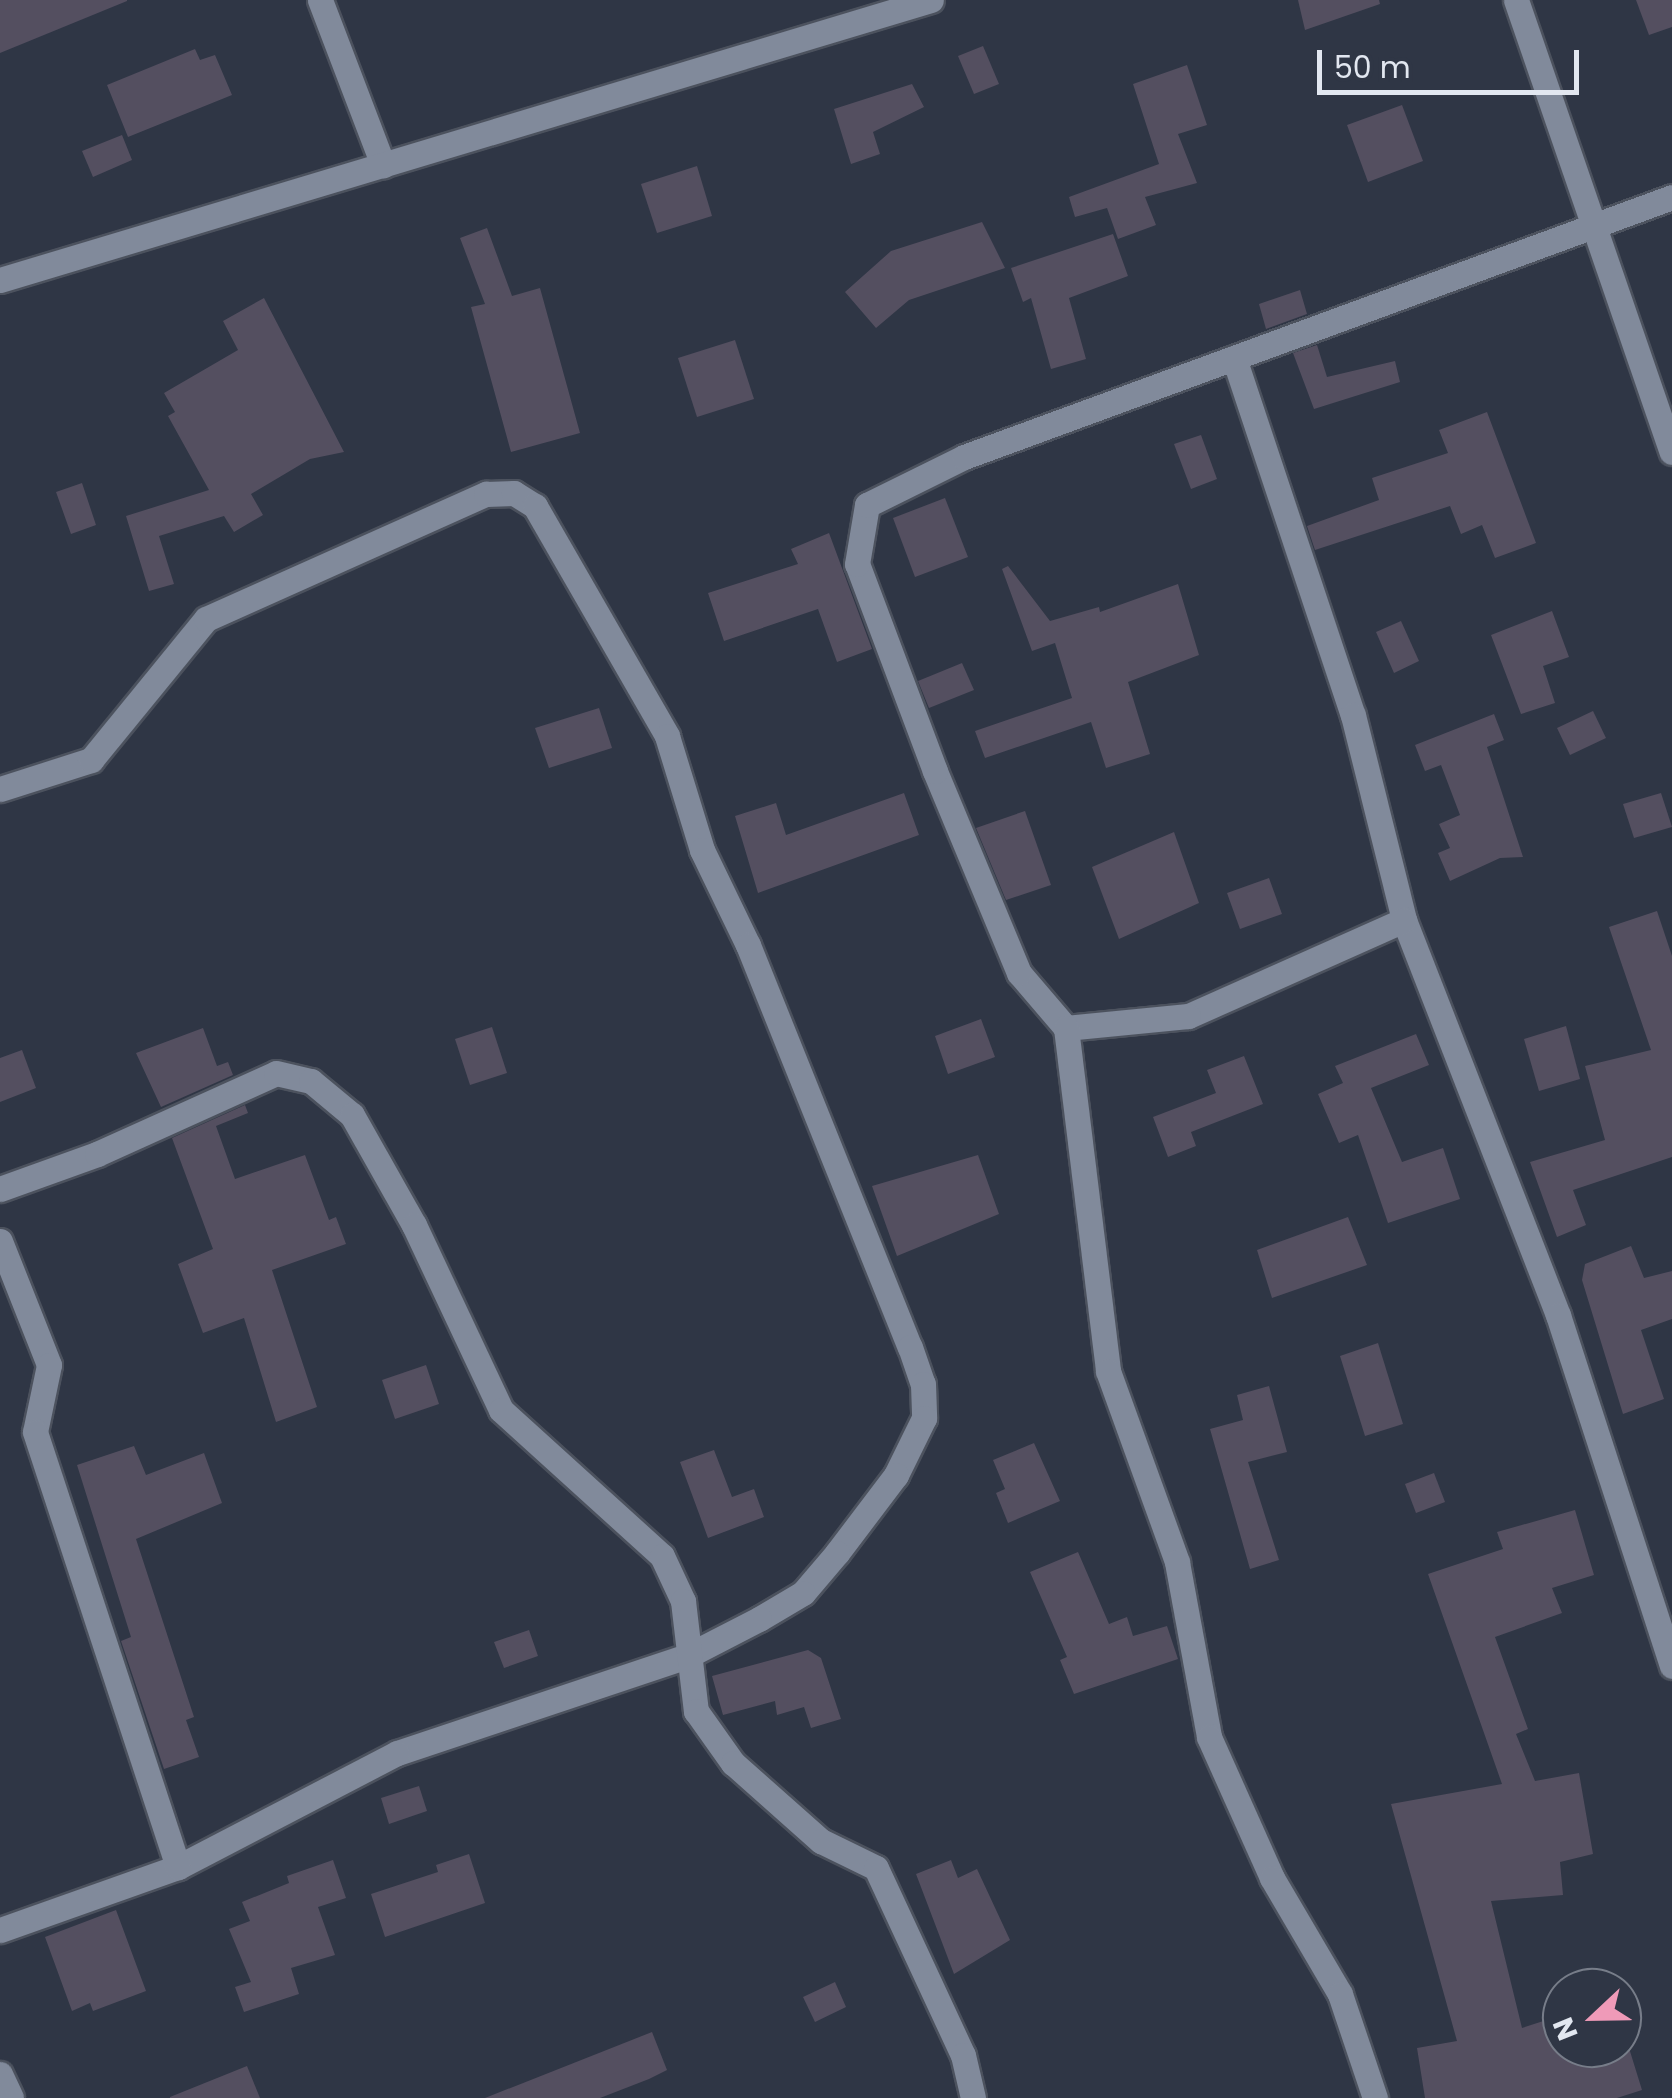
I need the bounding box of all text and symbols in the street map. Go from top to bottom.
scale bar [1322,30,1584,92]
text: 50 m [1334,46,1411,89]
north arrow [1542,1968,1642,2068]
text: N [1544,2012,1588,2046]

